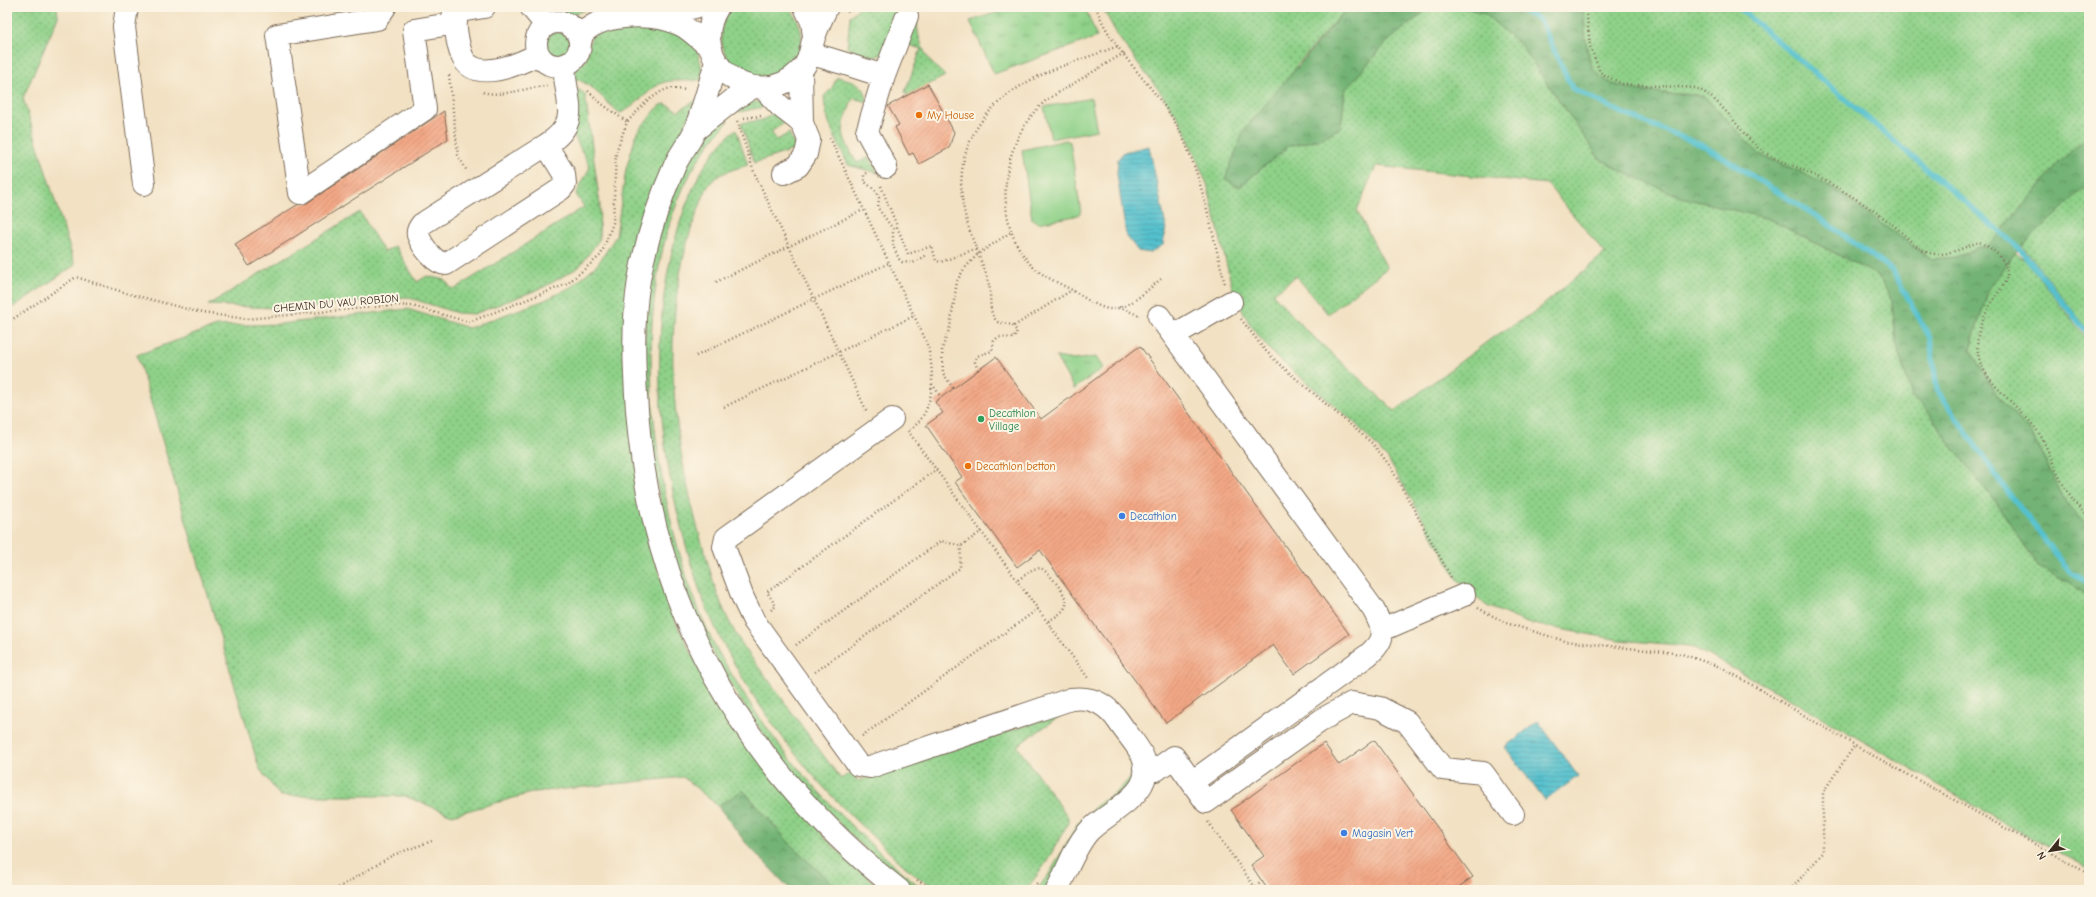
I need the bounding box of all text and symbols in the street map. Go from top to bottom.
place label: My House [927,109,975,122]
marker: My House [914,110,924,120]
street label: CHEMIN DU VAU ROBION [273,292,399,315]
place label: Decathlon Village [989,407,1036,433]
marker: Decathlon Village [976,414,986,424]
place label: Decathlon betton [976,460,1056,473]
marker: Decathlon betton [963,461,973,471]
place label: Decathlon [1130,510,1177,523]
marker: Decathlon [1117,511,1127,521]
place label: Magasin Vert [1352,827,1414,840]
marker: Magasin Vert [1339,828,1349,838]
north arrow [2030,831,2070,871]
text: N [2034,849,2049,862]

